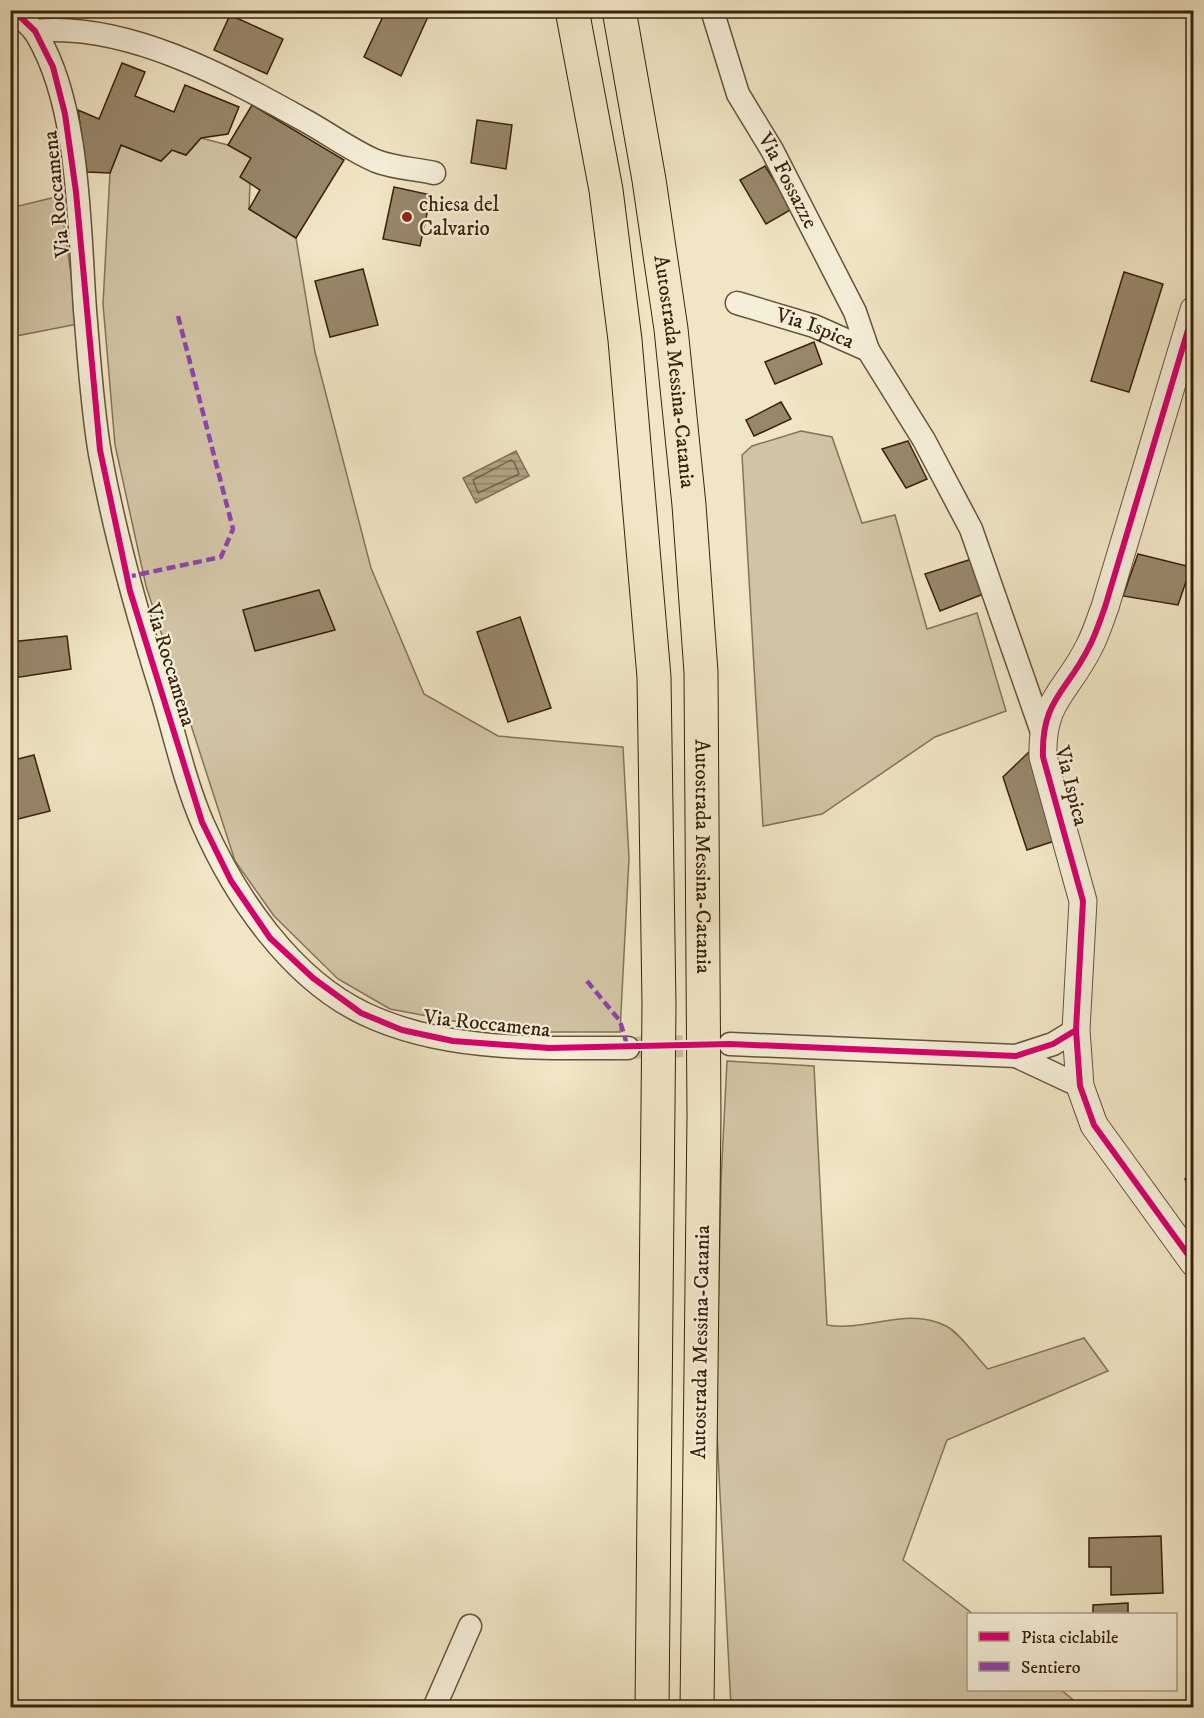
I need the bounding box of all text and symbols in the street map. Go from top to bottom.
street label: Via Fossazze [751,127,823,233]
street label: Via Roccamena [37,129,77,260]
place label: chiesa del Calvario [419,192,500,242]
marker: chiesa del Calvario [400,210,414,224]
street label: Autostrada Messina-Catania [647,254,700,489]
street label: Via Ispica [772,302,858,355]
street label: Via Roccamena [139,599,201,730]
street label: Autostrada Messina-Catania [688,739,716,974]
street label: Via Ispica [1048,742,1093,829]
street label: Via Roccamena [421,1004,552,1044]
street label: Autostrada Messina-Catania [686,1225,716,1459]
legend [967,1613,1177,1691]
text: Pista ciclabile [1021,1627,1118,1649]
text: Sentiero [1021,1657,1081,1679]

